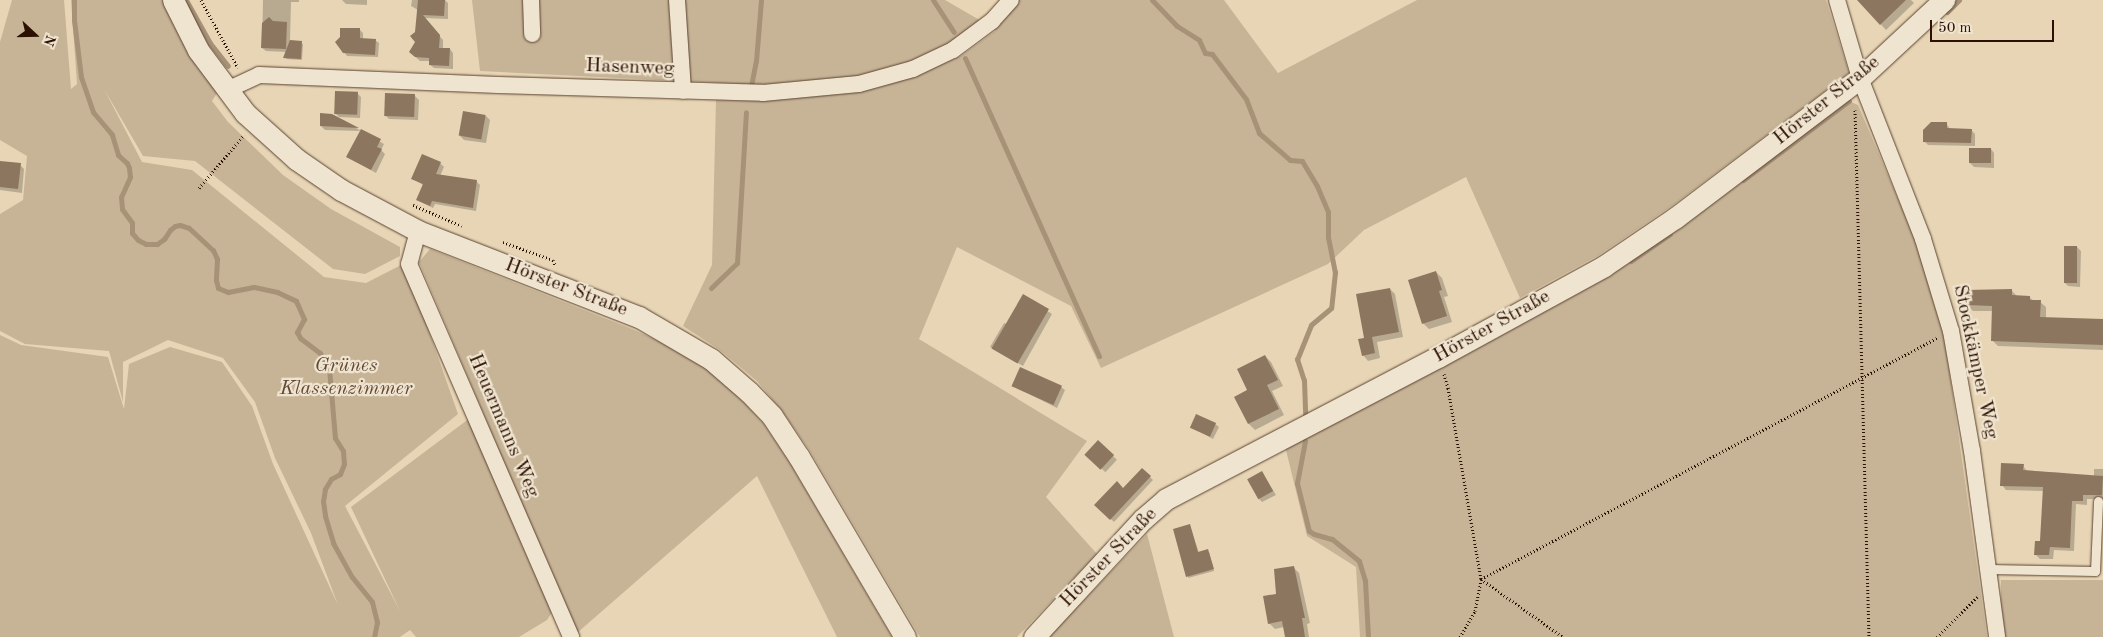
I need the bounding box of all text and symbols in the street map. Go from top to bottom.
north arrow [10,10,60,60]
scale bar [1933,10,2057,42]
text: 50 m [1938,21,1972,36]
text: N [41,33,57,48]
street label: Hörster Straße [1769,51,1885,151]
street label: Hasenweg [585,54,675,82]
street label: Hörster Straße [501,254,631,322]
street label: Stockkämper Weg [1947,283,2003,441]
street label: Hörster Straße [1429,285,1555,369]
street label: Heuermanns Weg [462,350,544,502]
park label: Grünes Klassenzimmer [280,355,412,402]
street label: Hörster Straße [1055,503,1163,613]

